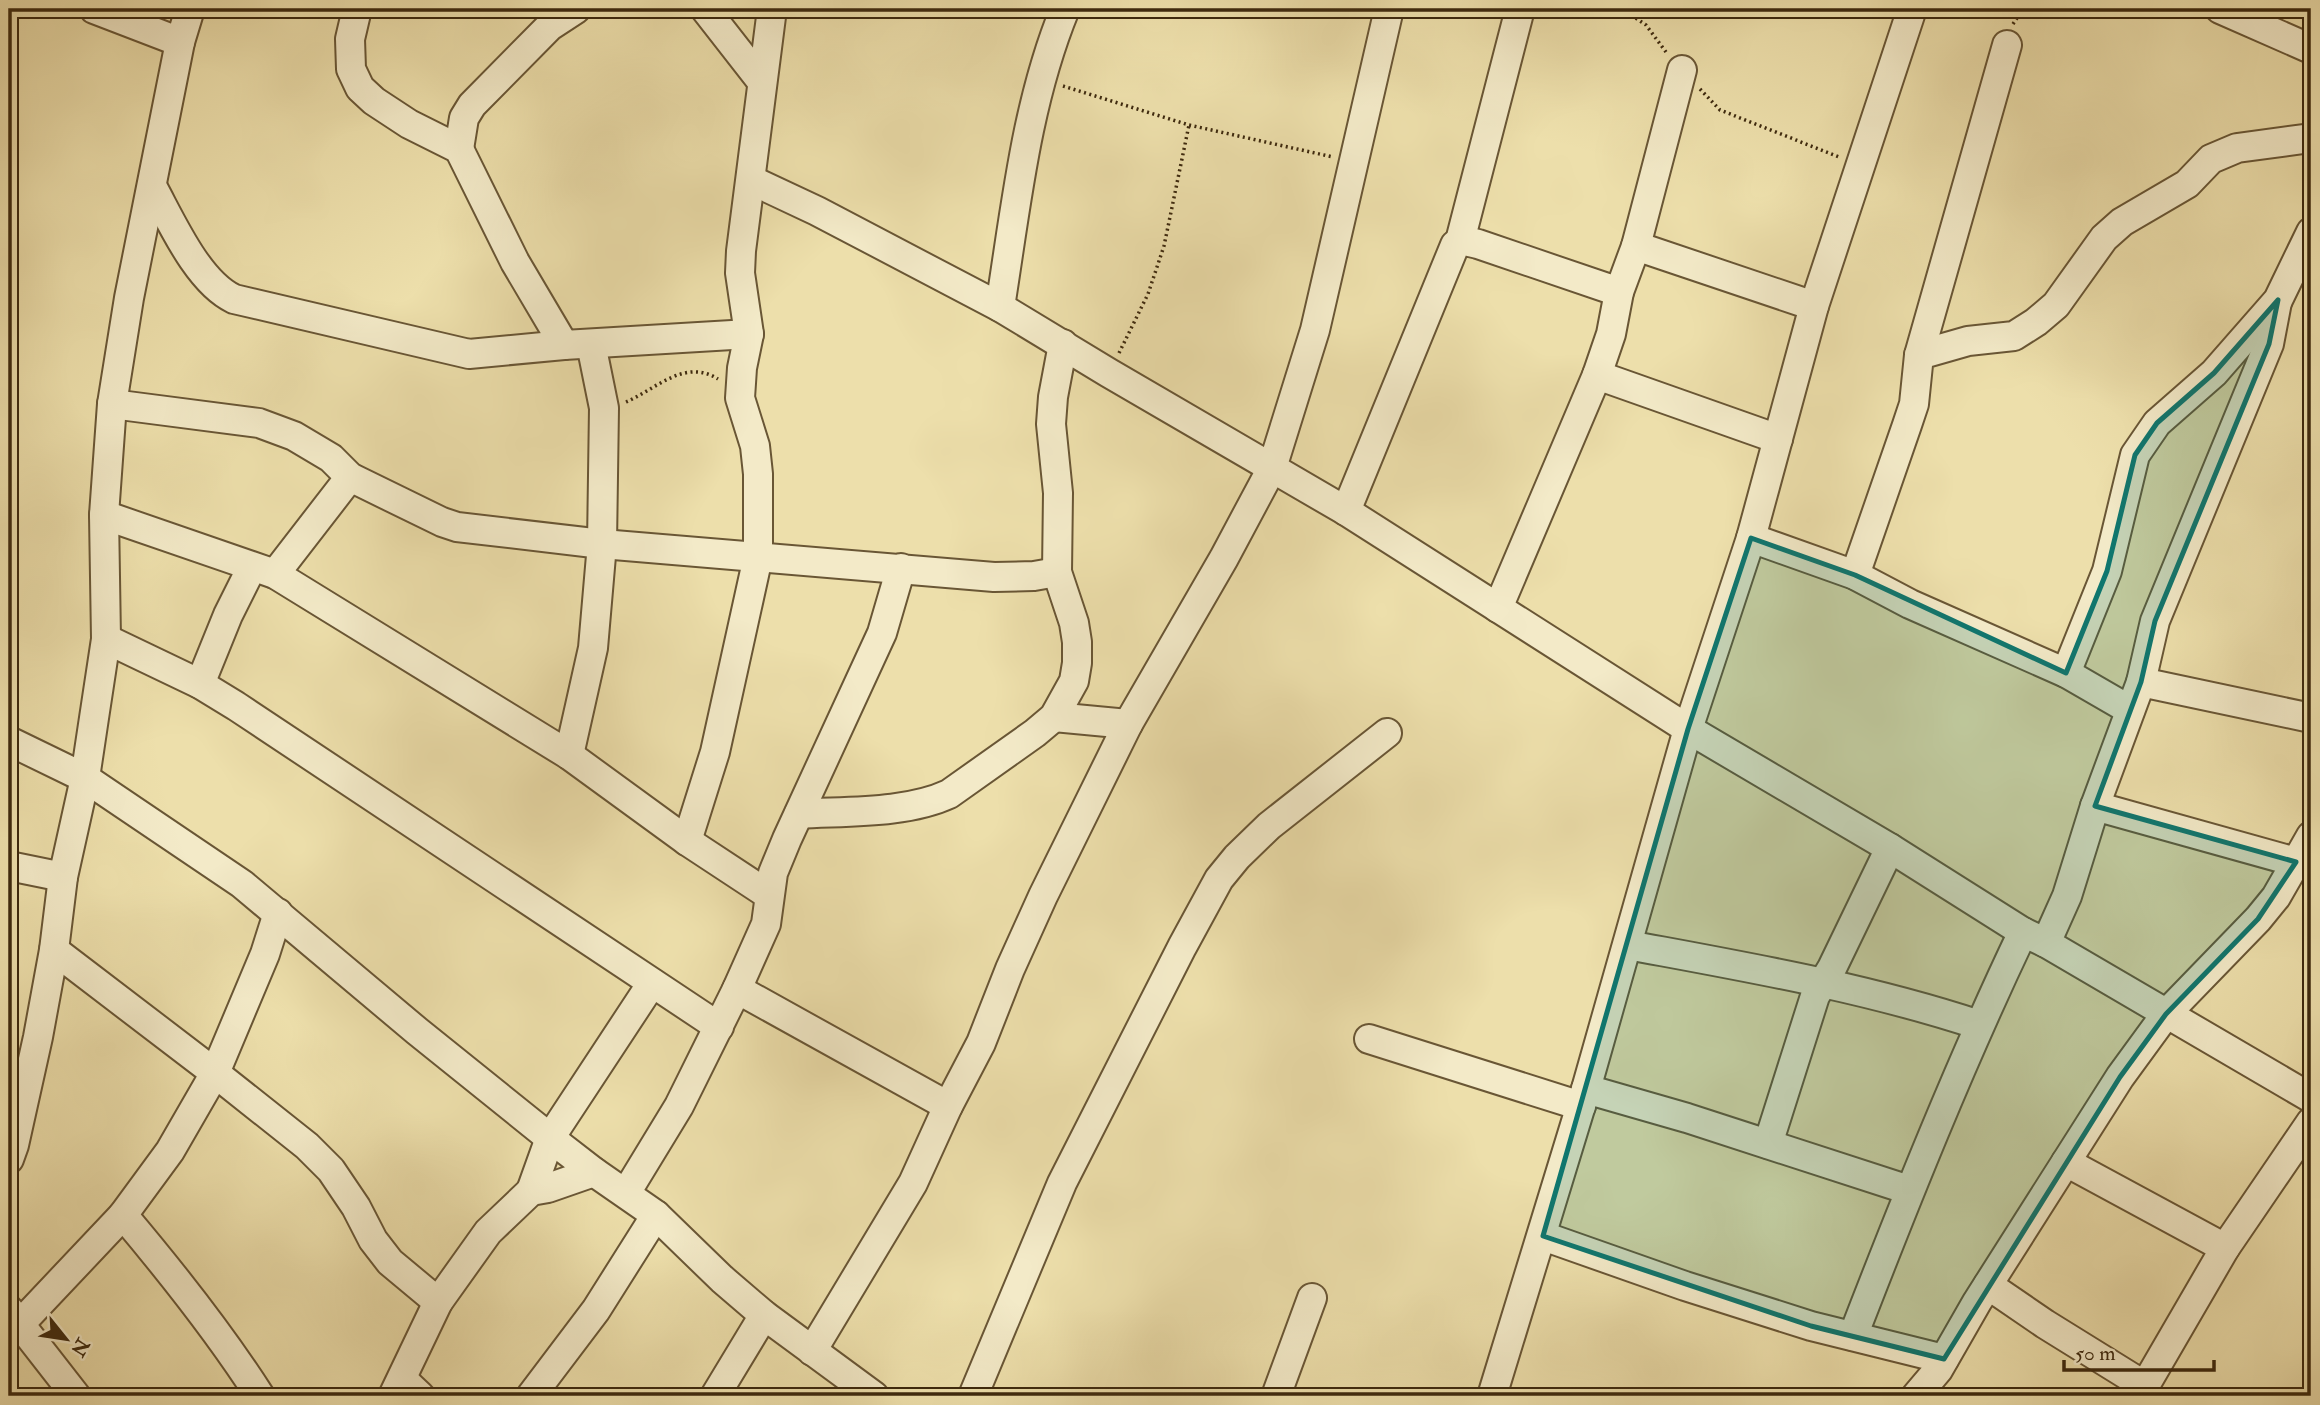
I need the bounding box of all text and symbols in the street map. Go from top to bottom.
north arrow [32,1304,102,1374]
scale bar [2064,1328,2215,1372]
text: N [65,1333,95,1361]
text: 50 m [2075,1340,2116,1367]

